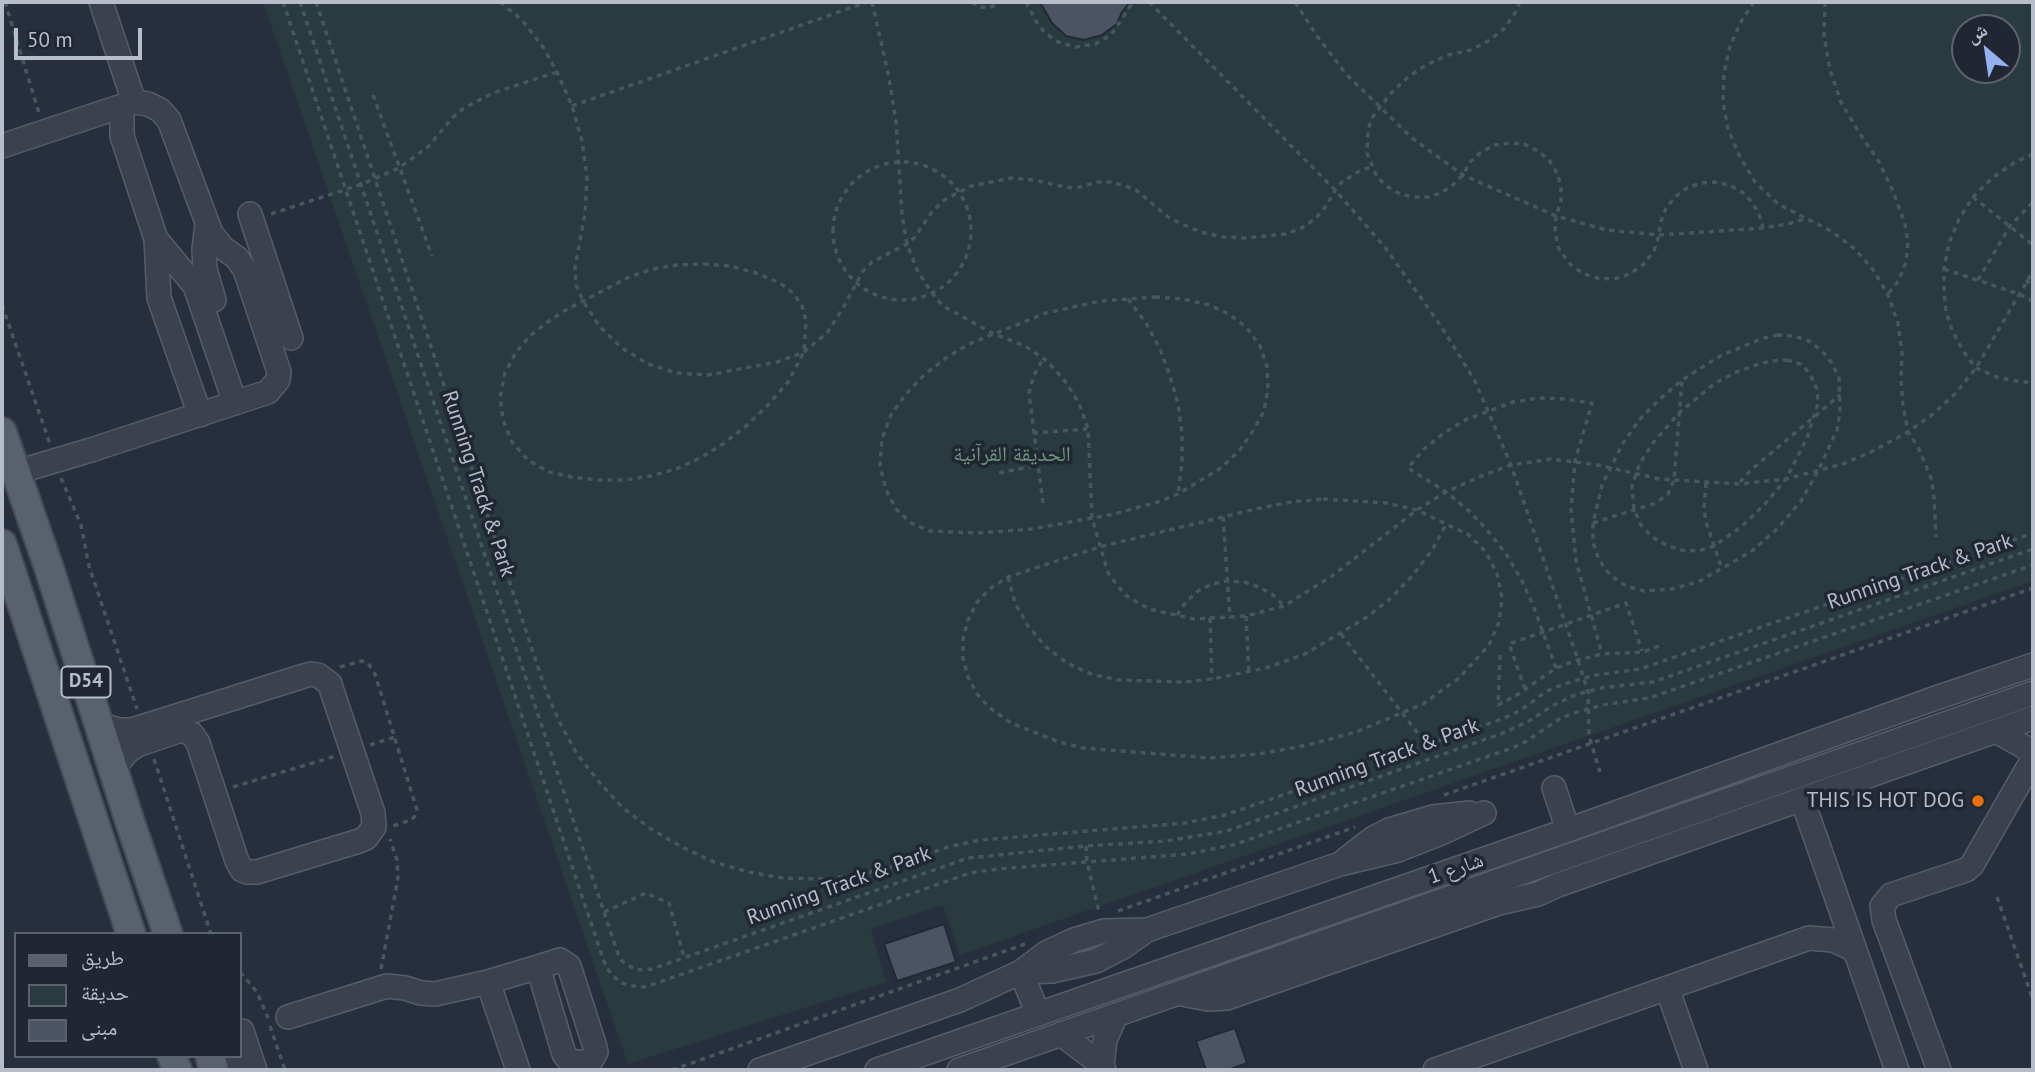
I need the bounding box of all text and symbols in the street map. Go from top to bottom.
scale bar [18,14,145,58]
north arrow [1951,14,2021,84]
text: ش [1962,17,1991,48]
text: 50 m [27,26,73,53]
street label: Running Track & Park [436,388,520,580]
park label: الحديقة القرآنية [953,442,1071,468]
street label: Running Track & Park [1824,528,2016,616]
road number: D54 [62,666,110,698]
street label: Running Track & Park [1292,713,1482,803]
place label: THIS IS HOT DOG [1807,788,1964,814]
marker: THIS IS HOT DOG [1970,793,1986,809]
street label: Running Track & Park [744,841,934,931]
street label: شارع 1 [1425,848,1487,890]
legend [14,932,242,1058]
text: طريق [81,944,124,971]
text: حديقة [81,979,129,1006]
text: مبنى [81,1014,117,1041]

